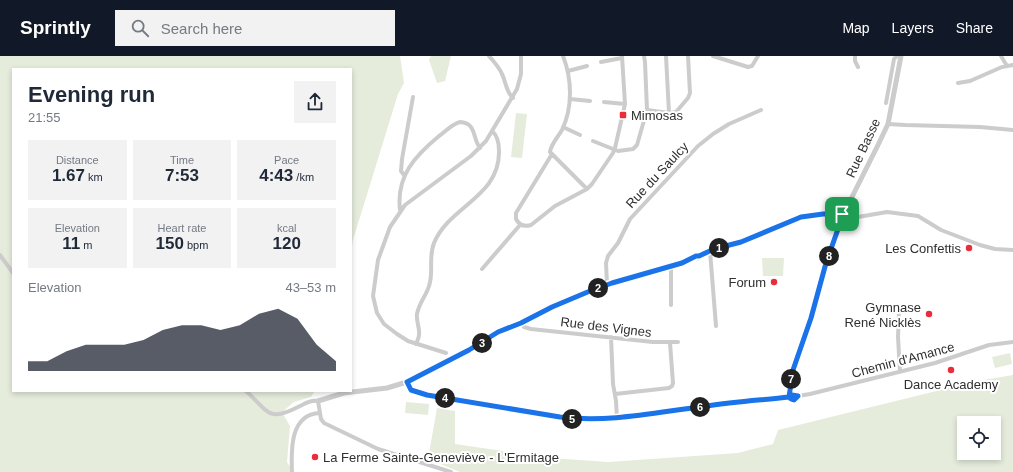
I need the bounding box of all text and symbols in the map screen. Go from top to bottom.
search box [115,10,395,46]
text: Sprintly [20,17,91,38]
icon: search [129,17,151,39]
text: Search here [161,20,242,37]
text: Map [842,20,870,36]
text: Layers [892,20,934,36]
text: Share [956,20,993,36]
button: share [294,81,336,123]
text: Evening run [28,82,155,107]
place label: Mimosas [631,108,684,123]
text: 21:55 [28,110,61,125]
marker: Mimosas [618,110,628,120]
street label: Rue Basse [843,116,883,180]
street label: Rue du Saulcy [623,139,692,211]
text: Distance [56,154,99,166]
text: Time [170,154,194,166]
text: Pace [274,154,299,166]
text: 1.67 [52,166,85,185]
text: 7:53 [165,166,199,185]
text: 4:43 [259,166,293,185]
text: km [85,171,103,183]
text: /km [293,171,314,183]
pin [825,197,859,231]
icon: arrive [831,203,853,225]
text: Elevation [55,222,100,234]
text: Heart rate [158,222,206,234]
text: kcal [277,222,296,234]
text: 11 [62,234,80,253]
text: 150 [156,234,184,253]
text: 120 [272,234,301,253]
pin: 1 [709,238,729,258]
text: m [80,239,92,251]
text: bpm [184,239,208,251]
place label: Les Confettis [885,241,961,256]
text: 1 [716,242,722,254]
marker: Les Confettis [964,243,974,253]
pin: 8 [819,246,839,266]
text: 8 [826,250,832,262]
place label: Forum [728,275,766,290]
marker: Forum [769,277,779,287]
pin: 2 [588,278,608,298]
text: Elevation [28,280,81,295]
text: 43–53 m [285,280,336,295]
text: 2 [595,282,601,294]
place label: Gymnase René Nicklès [844,300,921,330]
marker: Gymnase René Nicklès [924,309,934,319]
street label: Rue des Vignes [560,314,653,340]
pin: 3 [472,333,492,353]
text: 3 [479,337,485,349]
street label: Chemin d'Amance [850,339,956,381]
marker: Dance Academy [946,365,956,375]
pin: 7 [781,369,801,389]
text: 7 [788,373,794,385]
place label: Dance Academy [904,377,999,392]
pin: 4 [435,388,455,408]
text: 4 [442,392,448,404]
pin: 6 [690,397,710,417]
text: 6 [697,401,703,413]
pin: 5 [562,409,582,429]
text: 5 [569,413,575,425]
map controls [957,416,1001,460]
button: locate [957,416,1001,460]
place label: La Ferme Sainte-Geneviève - L'Ermitage [323,450,559,465]
marker: La Ferme Sainte-Geneviève - L'Ermitage [310,452,320,462]

